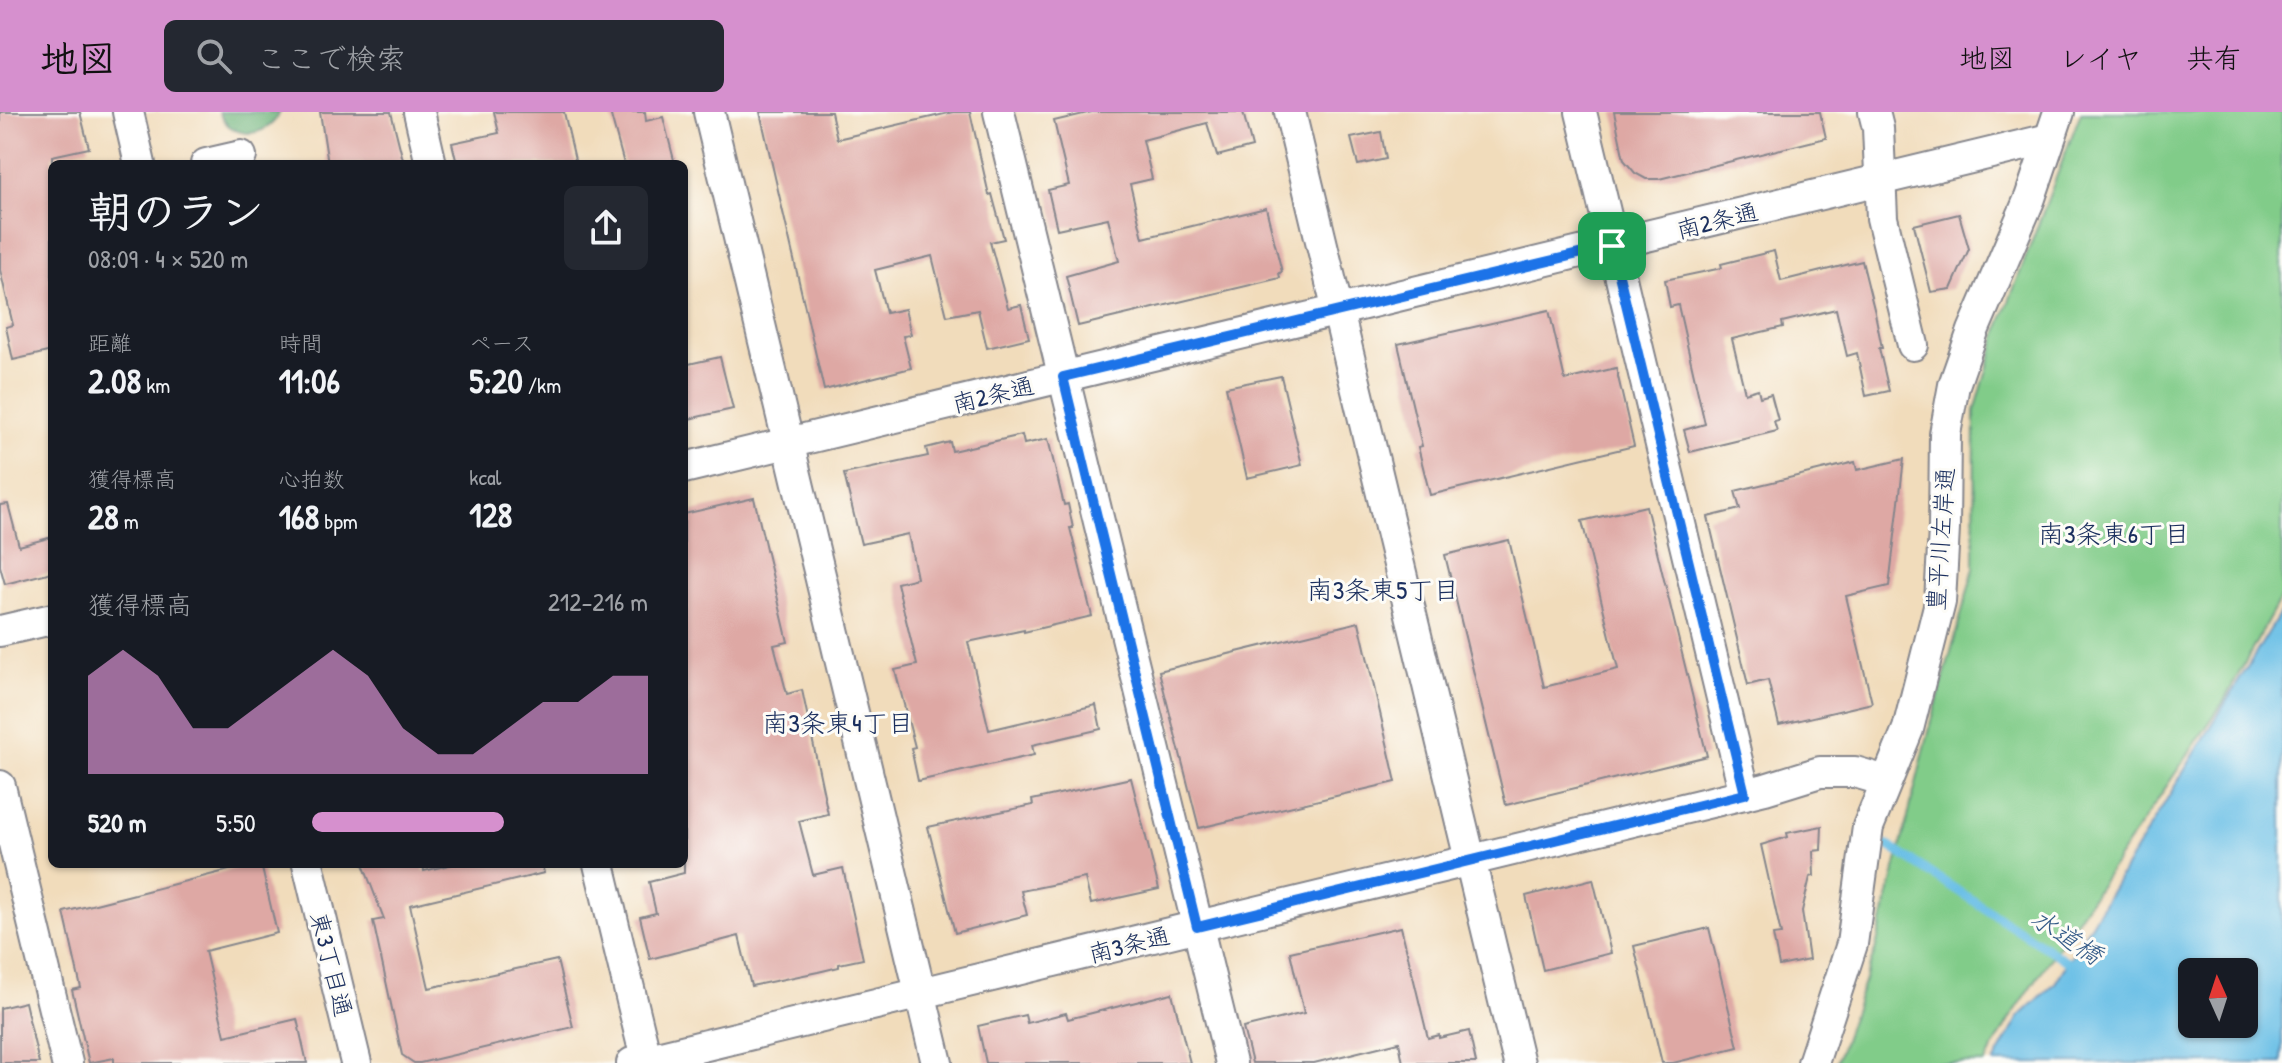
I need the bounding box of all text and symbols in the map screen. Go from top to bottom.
search box [164,20,724,92]
text: 地図 [40,32,116,84]
icon: search [192,34,236,78]
text: ここで検索 [256,38,406,78]
text: 地図 [1959,39,2015,77]
text: レイヤ [2059,39,2142,77]
text: 共有 [2186,39,2242,77]
text: 朝のラン [88,181,264,241]
button: share [564,186,648,270]
street label: 南2条通 [1673,194,1761,246]
pin [1578,212,1646,280]
icon: arrive [1590,224,1634,268]
text: 08:09 · 4 × 520 m [88,241,248,276]
text: 距離 [88,328,132,358]
text: 時間 [279,328,323,358]
text: ペース [469,328,534,358]
text: 2.08 [88,358,141,404]
text: 11:06 [279,358,340,404]
text: 5:20 [469,358,523,404]
street label: 南2条通 [949,368,1037,420]
text: km [141,370,170,400]
text: /km [523,370,561,400]
text: kcal [469,462,501,492]
text: 獲得標高 [88,464,176,494]
text: 心拍数 [279,464,345,494]
street label: 豊平川左岸通 [1919,466,1961,612]
text: 128 [469,492,512,538]
text: 28 [88,494,119,540]
text: 168 [279,494,319,540]
text: m [119,506,139,536]
text: bpm [319,506,358,536]
district label: 南3条東6丁目 [2038,516,2190,551]
district label: 南3条東5丁目 [1307,572,1459,607]
text: 212–216 m [548,584,648,619]
text: 獲得標高 [88,587,192,622]
district label: 南3条東4丁目 [762,705,914,740]
text: 520 m [88,805,146,840]
text: 5:50 [216,805,256,840]
water label: 水道橋 [2025,900,2112,974]
street label: 東3丁目通 [304,908,360,1020]
street label: 南3条通 [1085,918,1173,970]
north arrow [2178,958,2258,1038]
map controls [2178,958,2258,1038]

